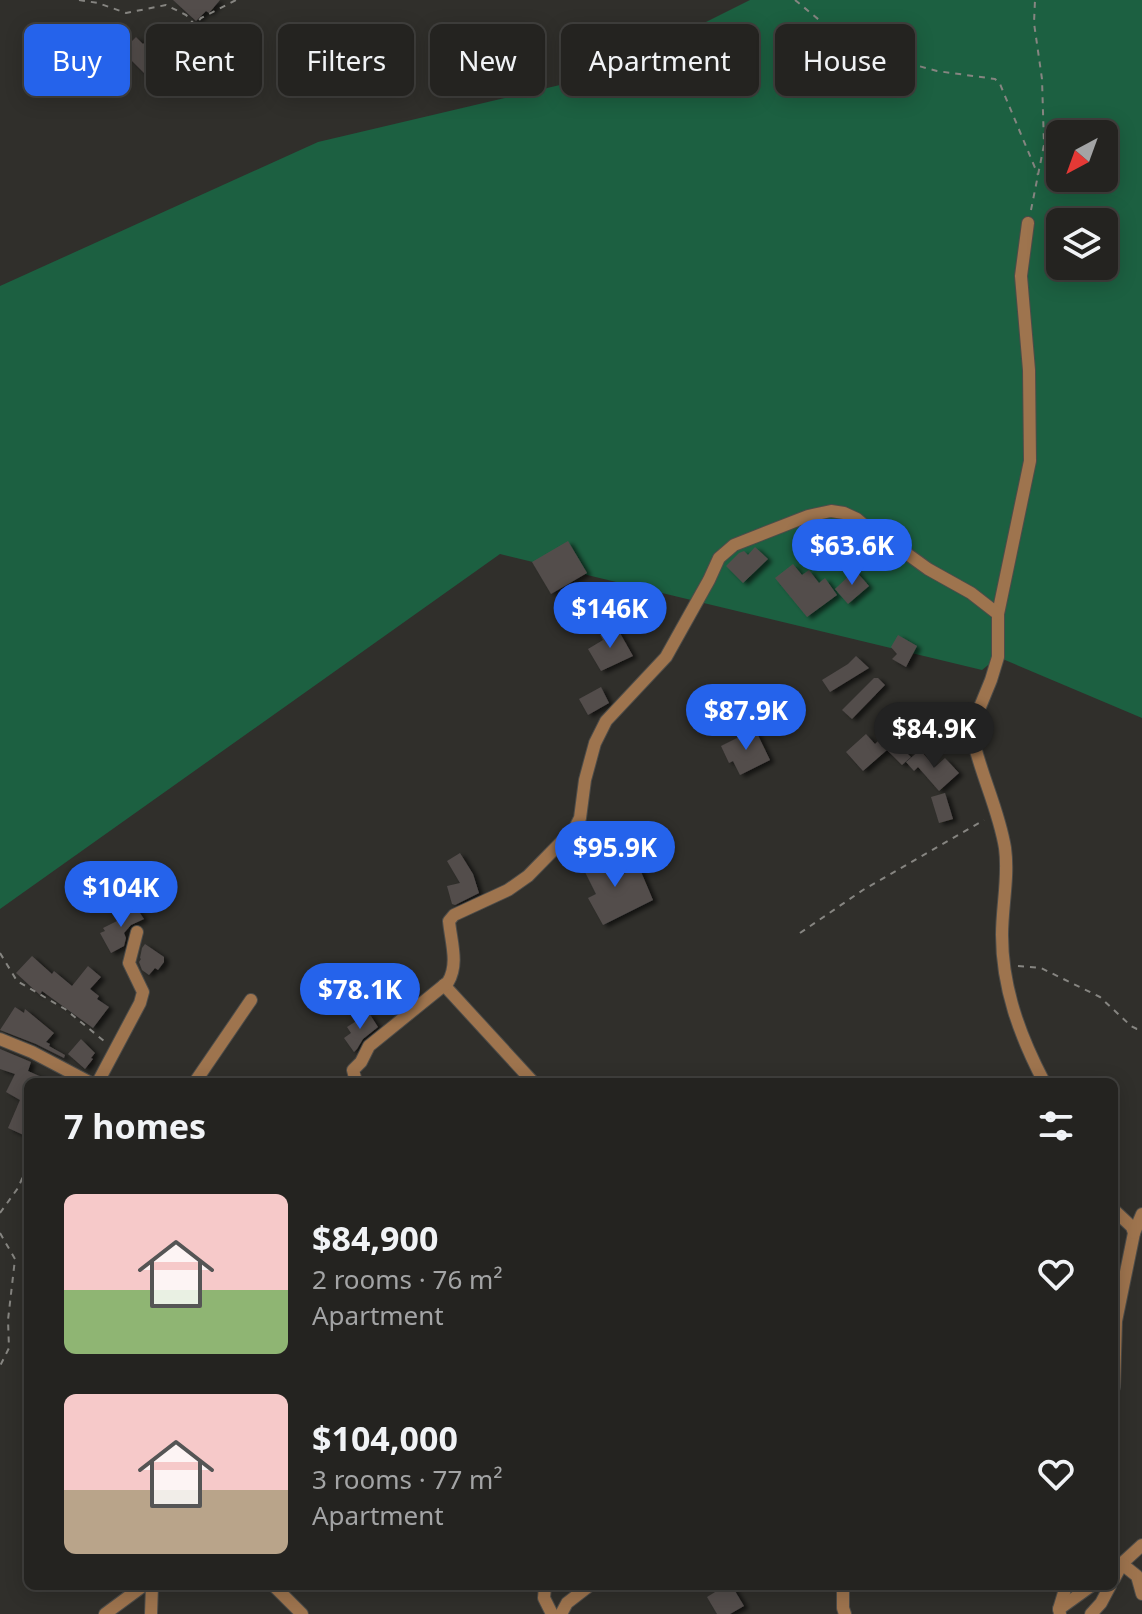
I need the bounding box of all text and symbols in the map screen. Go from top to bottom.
chip: Buy [24,24,130,96]
chip: Rent [146,24,262,96]
chip: Filters [278,24,414,96]
chip: New [430,24,545,96]
chip: Apartment [561,24,759,96]
chip: House [775,24,915,96]
north arrow [1046,120,1118,192]
map controls [1046,120,1118,280]
button: layers [1046,208,1118,280]
pin: $63.6K [787,519,917,587]
text: $63.6K [810,527,894,563]
pin: $146K [554,582,666,650]
text: $146K [572,590,648,626]
pin: $87.9K [681,684,811,752]
text: $87.9K [704,692,788,728]
pin: $84.9K [869,702,999,770]
text: $84.9K [892,710,976,746]
pin: $95.9K [550,821,680,889]
text: $95.9K [573,829,657,865]
pin: $104K [65,861,177,929]
text: $104K [83,869,159,905]
pin: $78.1K [295,963,425,1031]
text: $78.1K [318,971,402,1007]
text: 7 homes [64,1103,206,1149]
icon: filters [1034,1104,1078,1148]
text: $84,900 [312,1215,438,1261]
icon: home [128,1226,224,1322]
icon: heart [1034,1252,1078,1296]
text: 2 rooms · 76 m² [312,1261,502,1297]
text: Apartment [312,1297,444,1333]
text: $104,000 [312,1415,458,1461]
icon: home [128,1426,224,1522]
icon: heart [1034,1452,1078,1496]
text: 3 rooms · 77 m² [312,1461,502,1497]
text: Apartment [312,1497,444,1533]

